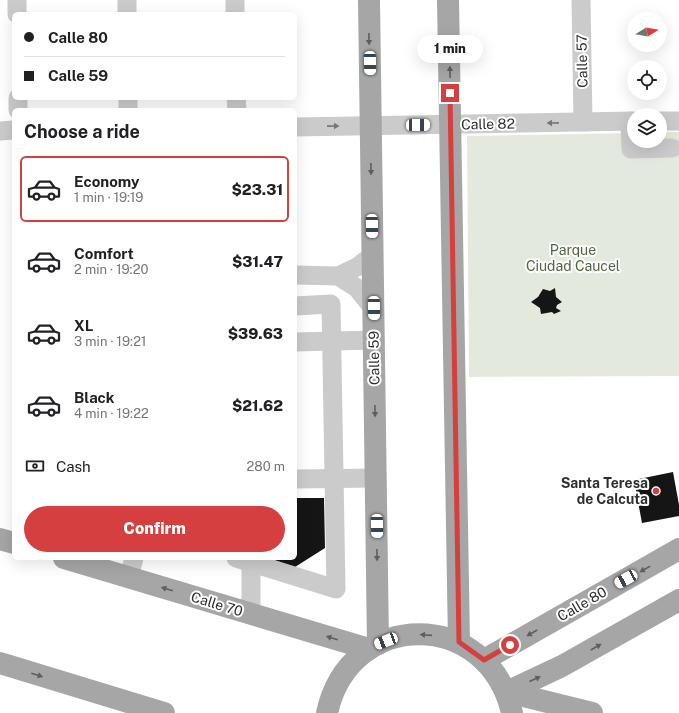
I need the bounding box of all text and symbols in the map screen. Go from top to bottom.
north arrow [627,12,667,52]
map controls [627,12,667,148]
text: Calle 80 [48,29,108,46]
one-way arrow [366,33,372,46]
street label: Calle 57 [574,34,590,88]
callout: 1 min [417,35,483,63]
text: 1 min [434,41,466,56]
car [364,51,376,75]
button: locate [627,60,667,100]
one-way arrow [446,66,453,78]
text: Calle 59 [48,67,108,84]
route end [441,84,459,102]
button: layers [627,108,667,148]
street label: Calle 82 [461,116,515,132]
car [406,119,430,131]
one-way arrow [546,120,559,126]
text: Choose a ride [24,121,140,142]
one-way arrow [327,123,340,129]
one-way arrow [368,163,374,176]
icon: car [26,171,62,207]
text: Economy [74,173,139,190]
text: $23.31 [232,181,283,198]
text: 1 min · 19:19 [74,190,143,205]
car [366,214,378,238]
park label: Parque Ciudad Caucel [526,242,620,274]
icon: car [26,243,62,279]
text: Comfort [74,245,134,262]
text: $31.47 [232,253,283,270]
text: 2 min · 19:20 [74,262,148,277]
car [368,296,380,320]
icon: car [26,315,62,351]
text: XL [74,317,93,334]
text: $39.63 [228,325,283,342]
street label: Calle 59 [366,331,382,385]
text: 3 min · 19:21 [74,334,146,349]
icon: car [26,387,62,423]
text: Black [74,389,114,406]
text: $21.62 [232,397,283,414]
one-way arrow [372,405,378,418]
text: 4 min · 19:22 [74,406,149,421]
icon: cash [24,455,46,477]
text: Cash [56,458,91,475]
text: 280 m [247,459,285,474]
place label: Santa Teresa de Calcuta [561,475,648,507]
marker: Santa Teresa de Calcuta [651,486,661,496]
button: Confirm [24,506,285,552]
car [371,514,383,538]
one-way arrow [374,549,380,562]
one-way arrow [639,565,651,572]
car [613,568,639,590]
street label: Calle 80 [555,584,609,624]
one-way arrow [161,586,173,592]
street label: Calle 70 [189,589,245,619]
one-way arrow [526,629,538,636]
car [373,631,399,651]
one-way arrow [420,631,432,638]
one-way arrow [325,635,337,641]
route start [501,636,519,654]
one-way arrow [590,643,602,650]
one-way arrow [32,672,44,678]
one-way arrow [529,676,540,682]

